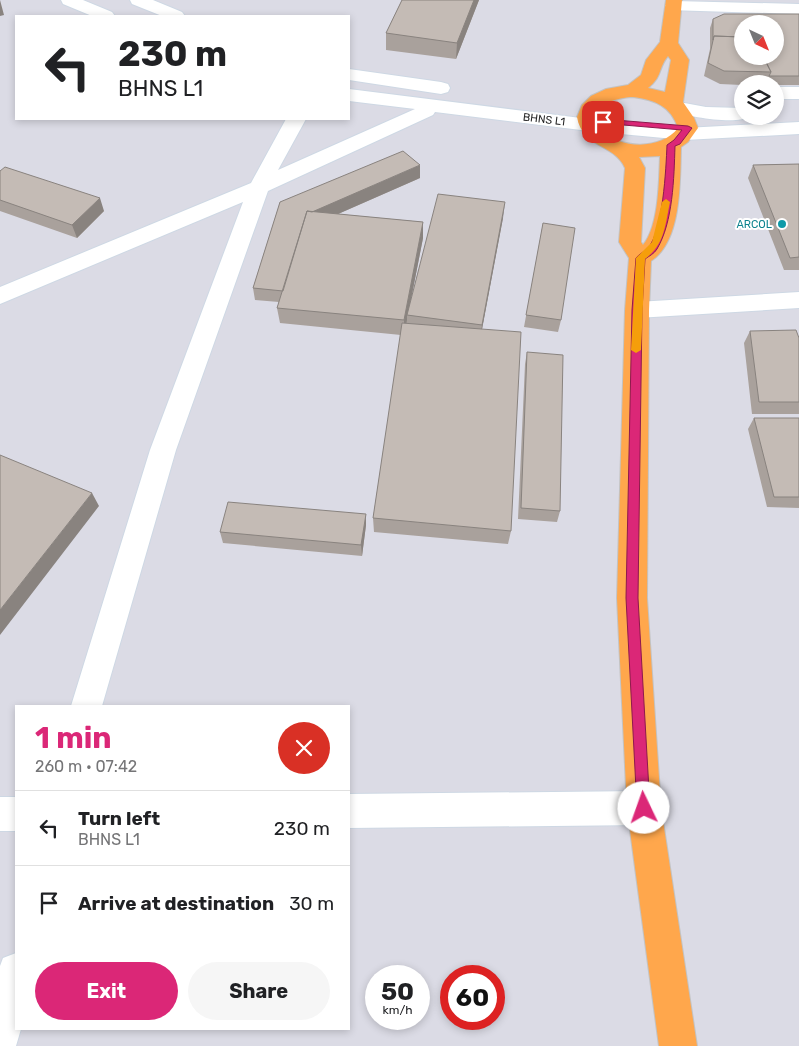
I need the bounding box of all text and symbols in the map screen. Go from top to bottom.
north arrow [734,15,784,65]
map controls [734,15,784,125]
text: 230 m [118,33,227,75]
icon: left [35,35,100,100]
text: BHNS L1 [118,75,203,102]
button: layers [734,75,784,125]
pin [582,101,624,143]
icon: arrive [589,108,617,136]
street label: BHNS L1 [522,110,566,129]
place label: ARCOL [736,218,772,231]
marker: ARCOL [776,218,788,230]
text: 1 min [35,720,112,756]
button: close [278,722,330,774]
text: 260 m · 07:42 [35,757,137,776]
position arrow [617,781,669,833]
text: Turn left [78,807,160,830]
icon: left [35,814,63,842]
text: 230 m [274,817,330,840]
text: BHNS L1 [78,830,140,849]
icon: arrive [35,889,63,917]
text: Arrive at destination [78,892,274,915]
text: 30 m [289,892,334,915]
button: Exit [35,962,178,1020]
button: Share [188,962,330,1020]
speed limit sign: 60 [440,965,505,1030]
text: 50 [381,977,414,1006]
text: km/h [383,1003,412,1017]

